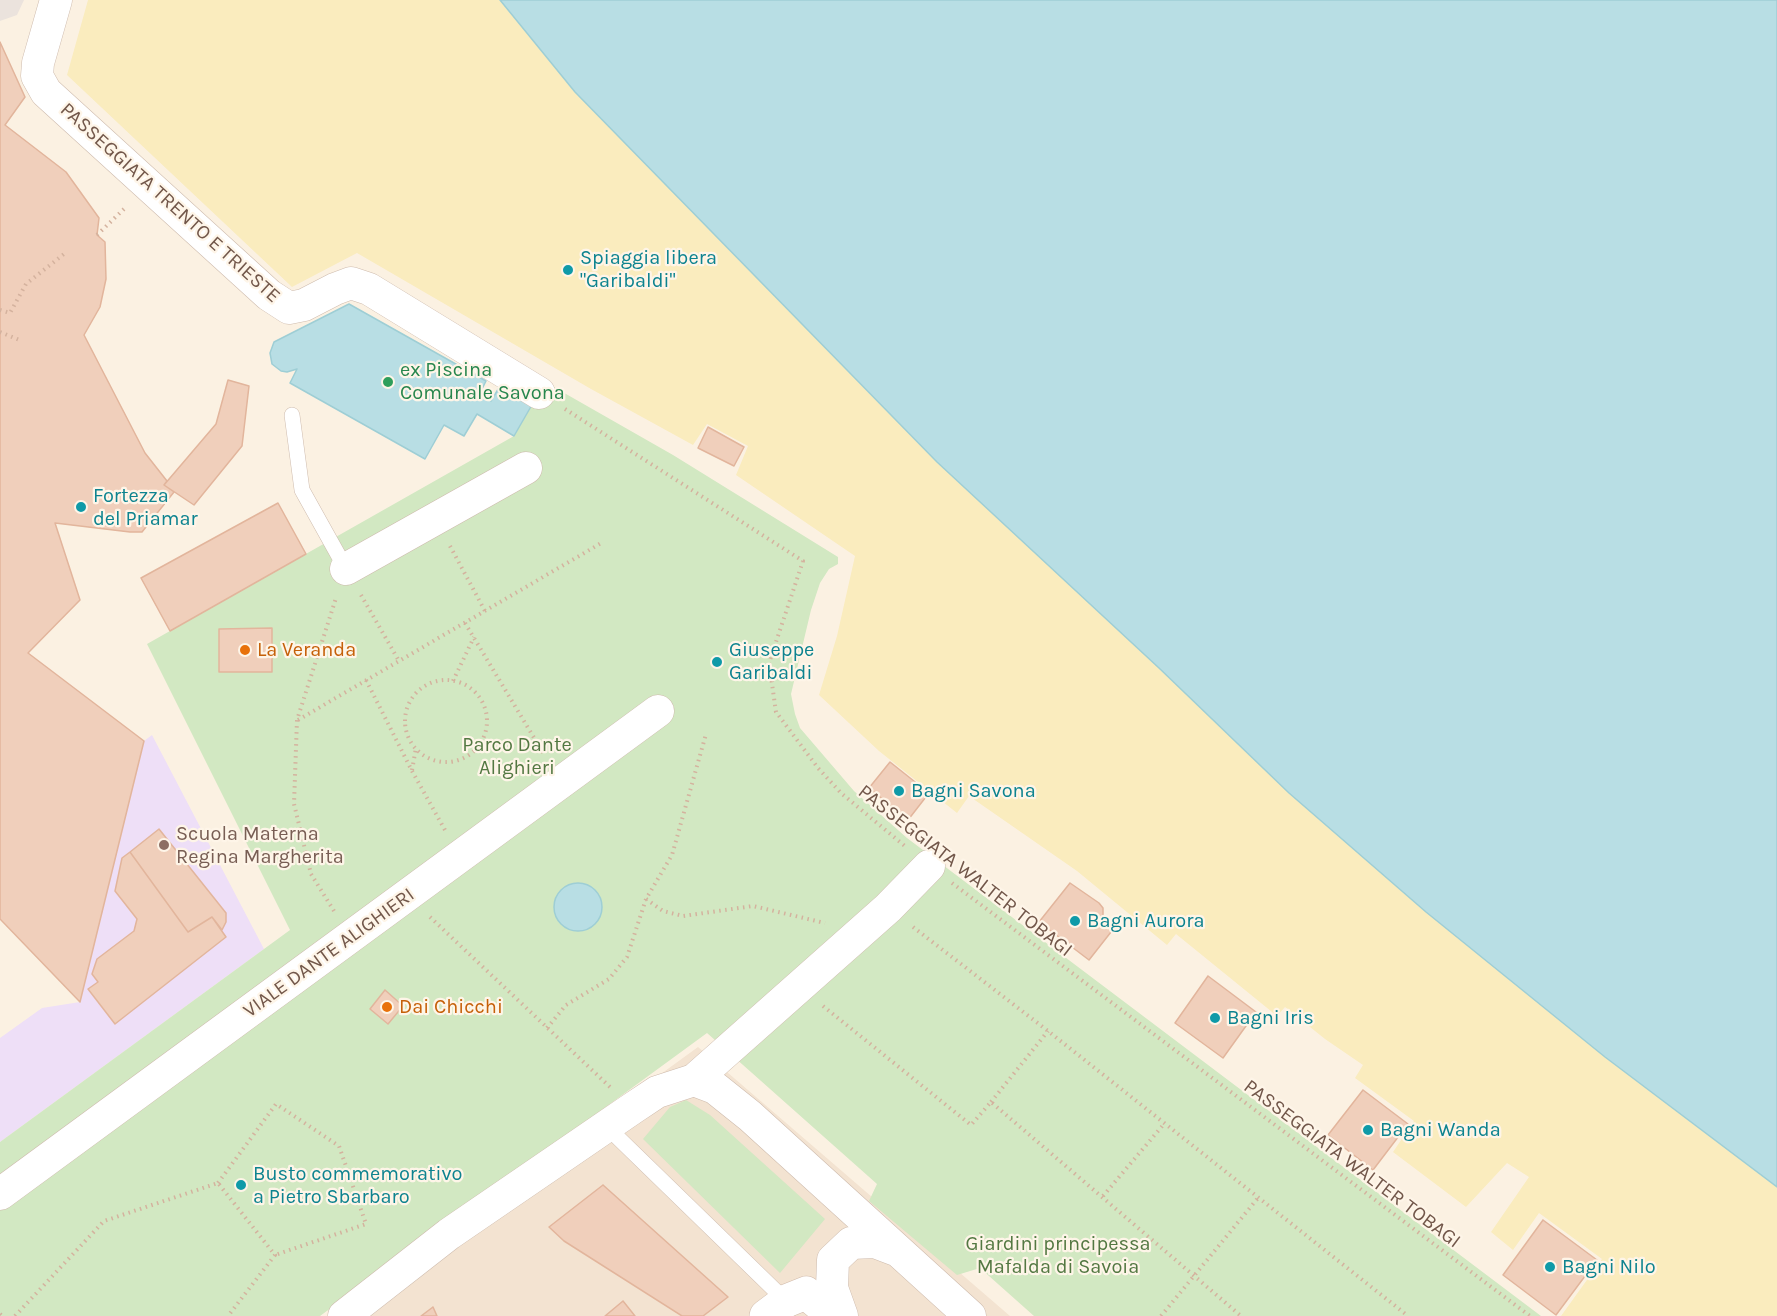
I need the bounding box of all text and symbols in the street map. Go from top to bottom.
street label: PASSEGGIATA TRENTO E TRIESTE [55,98,285,308]
place label: Spiaggia libera "Garibaldi" [580,246,717,293]
marker: Spiaggia libera "Garibaldi" [561,263,575,277]
place label: ex Piscina Comunale Savona [400,358,565,405]
marker: ex Piscina Comunale Savona [381,375,395,389]
place label: Fortezza del Priamar [93,484,198,531]
marker: Fortezza del Priamar [74,500,88,514]
place label: La Veranda [257,638,356,662]
place label: Giuseppe Garibaldi [729,638,814,685]
marker: La Veranda [238,643,252,657]
marker: Giuseppe Garibaldi [710,655,724,669]
park label: Parco Dante Alighieri [462,733,572,780]
place label: Bagni Savona [911,779,1036,803]
street label: PASSEGGIATA WALTER TOBAGI [853,780,1077,962]
marker: Bagni Savona [892,784,906,798]
place label: Scuola Materna Regina Margherita [176,822,344,869]
marker: Scuola Materna Regina Margherita [157,838,171,852]
street label: VIALE DANTE ALIGHIERI [239,883,419,1023]
place label: Bagni Aurora [1087,909,1205,933]
marker: Bagni Aurora [1068,914,1082,928]
place label: Dai Chicchi [399,995,503,1019]
marker: Dai Chicchi [380,1000,394,1014]
place label: Bagni Iris [1227,1006,1314,1030]
marker: Bagni Iris [1208,1011,1222,1025]
street label: PASSEGGIATA WALTER TOBAGI [1239,1075,1465,1253]
place label: Bagni Wanda [1380,1118,1501,1142]
marker: Bagni Wanda [1361,1123,1375,1137]
place label: Busto commemorativo a Pietro Sbarbaro [253,1162,463,1209]
marker: Busto commemorativo a Pietro Sbarbaro [234,1178,248,1192]
park label: Giardini principessa Mafalda di Savoia [966,1232,1150,1279]
place label: Bagni Nilo [1562,1255,1656,1279]
marker: Bagni Nilo [1543,1260,1557,1274]

